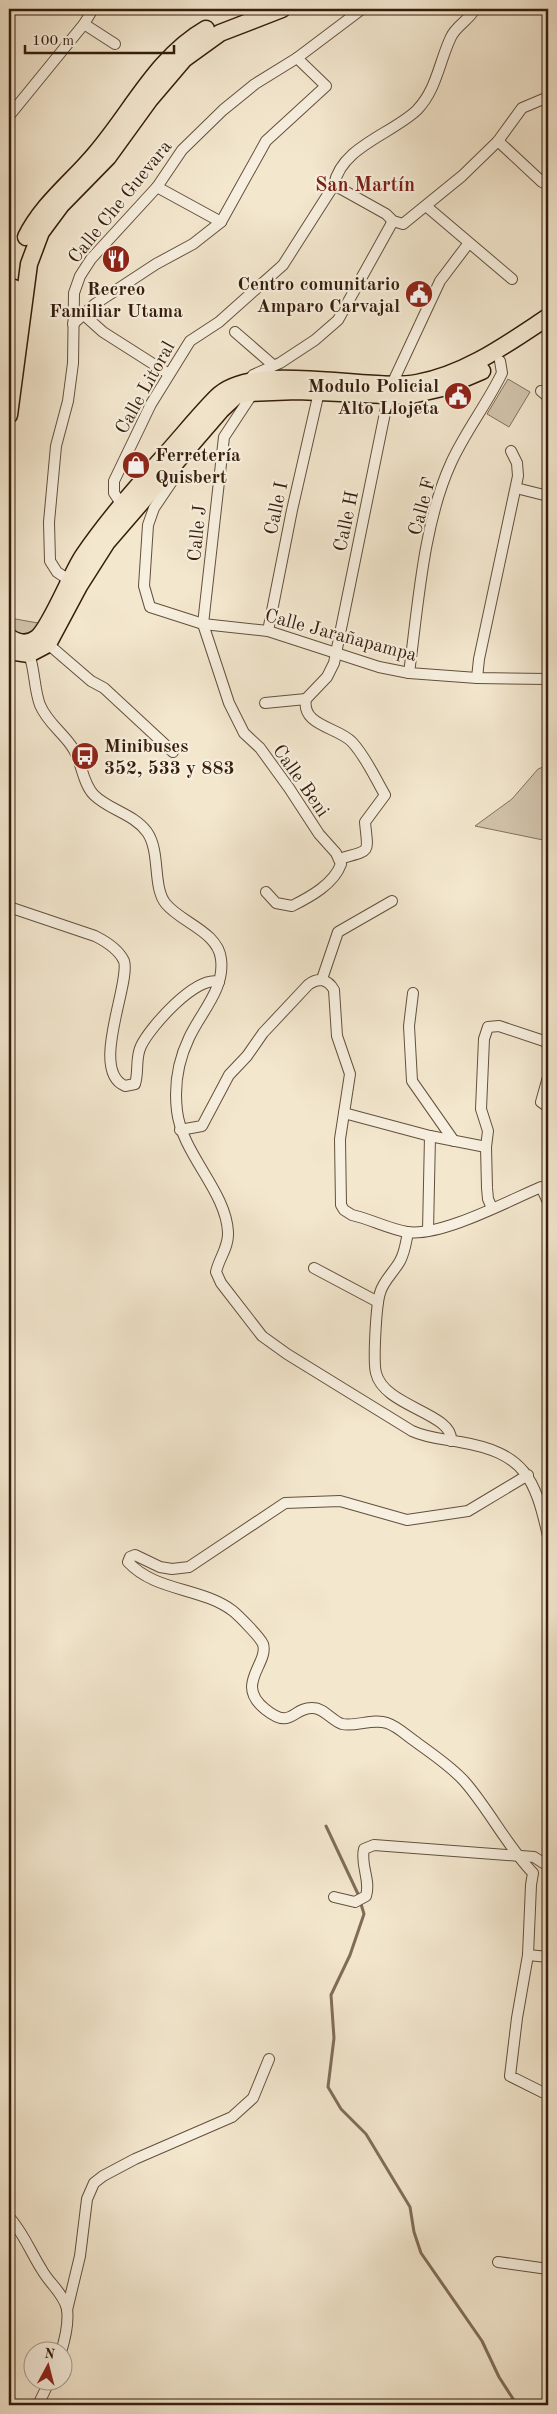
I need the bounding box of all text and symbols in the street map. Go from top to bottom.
scale bar [25,22,174,54]
text: 100 m [32,34,74,49]
street label: Calle Che Guevara [66,137,177,268]
district label: San Martín [315,176,415,196]
restaurant icon: Recreo Familiar Utama [101,244,131,274]
place label: Centro comunitario Amparo Carvajal [238,276,400,317]
public building icon: Centro comunitario Amparo Carvajal [404,279,434,309]
place label: Recreo Familiar Utama [49,281,183,322]
street label: Calle Litoral [113,339,179,438]
place label: Modulo Policial Alto Llojeta [308,378,439,419]
public building icon: Modulo Policial Alto Llojeta [443,381,473,411]
place label: Ferretería Quisbert [155,447,241,488]
shop icon: Ferretería Quisbert [121,450,151,480]
street label: Calle F [407,476,440,538]
street label: Calle I [263,480,292,537]
street label: Calle H [332,489,363,554]
street label: Calle J [186,504,211,562]
street label: Calle Jarañapampa [262,607,419,666]
place label: Minibuses 352, 533 y 883 [104,738,234,779]
bus stop icon: Minibuses 352, 533 y 883 [70,741,100,771]
street label: Calle Beni [268,742,332,821]
north arrow [22,2342,72,2392]
text: N [43,2346,56,2362]

